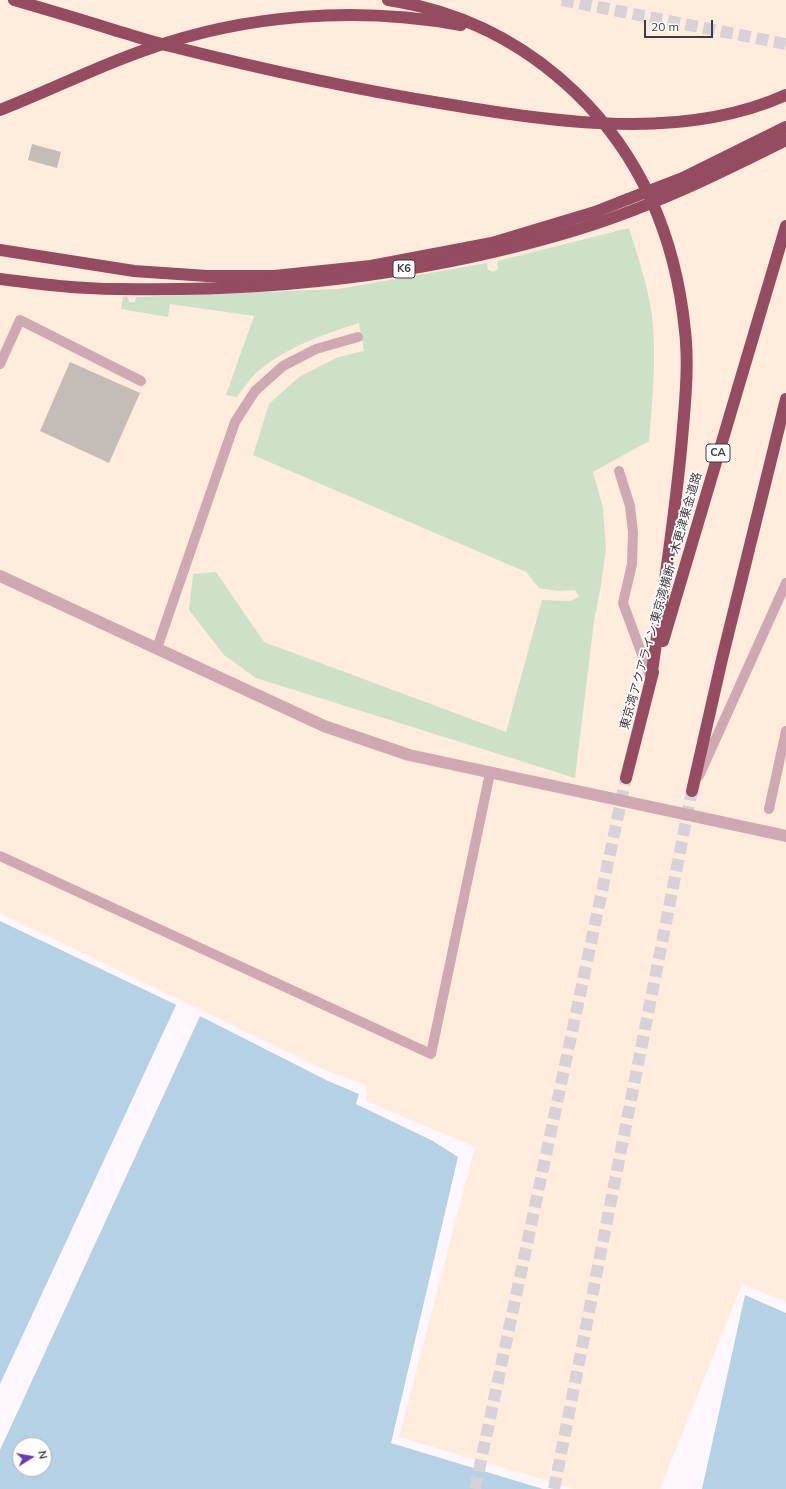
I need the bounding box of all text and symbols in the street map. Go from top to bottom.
scale bar [646,12,715,38]
text: 20 m [651,19,679,34]
road number: K6 [393,260,415,278]
road number: CA [706,444,730,462]
street label: 東京湾アクアライン;東京湾横断・木更津東金道路 [617,471,705,731]
north arrow [12,1437,52,1477]
text: N [35,1449,50,1460]

